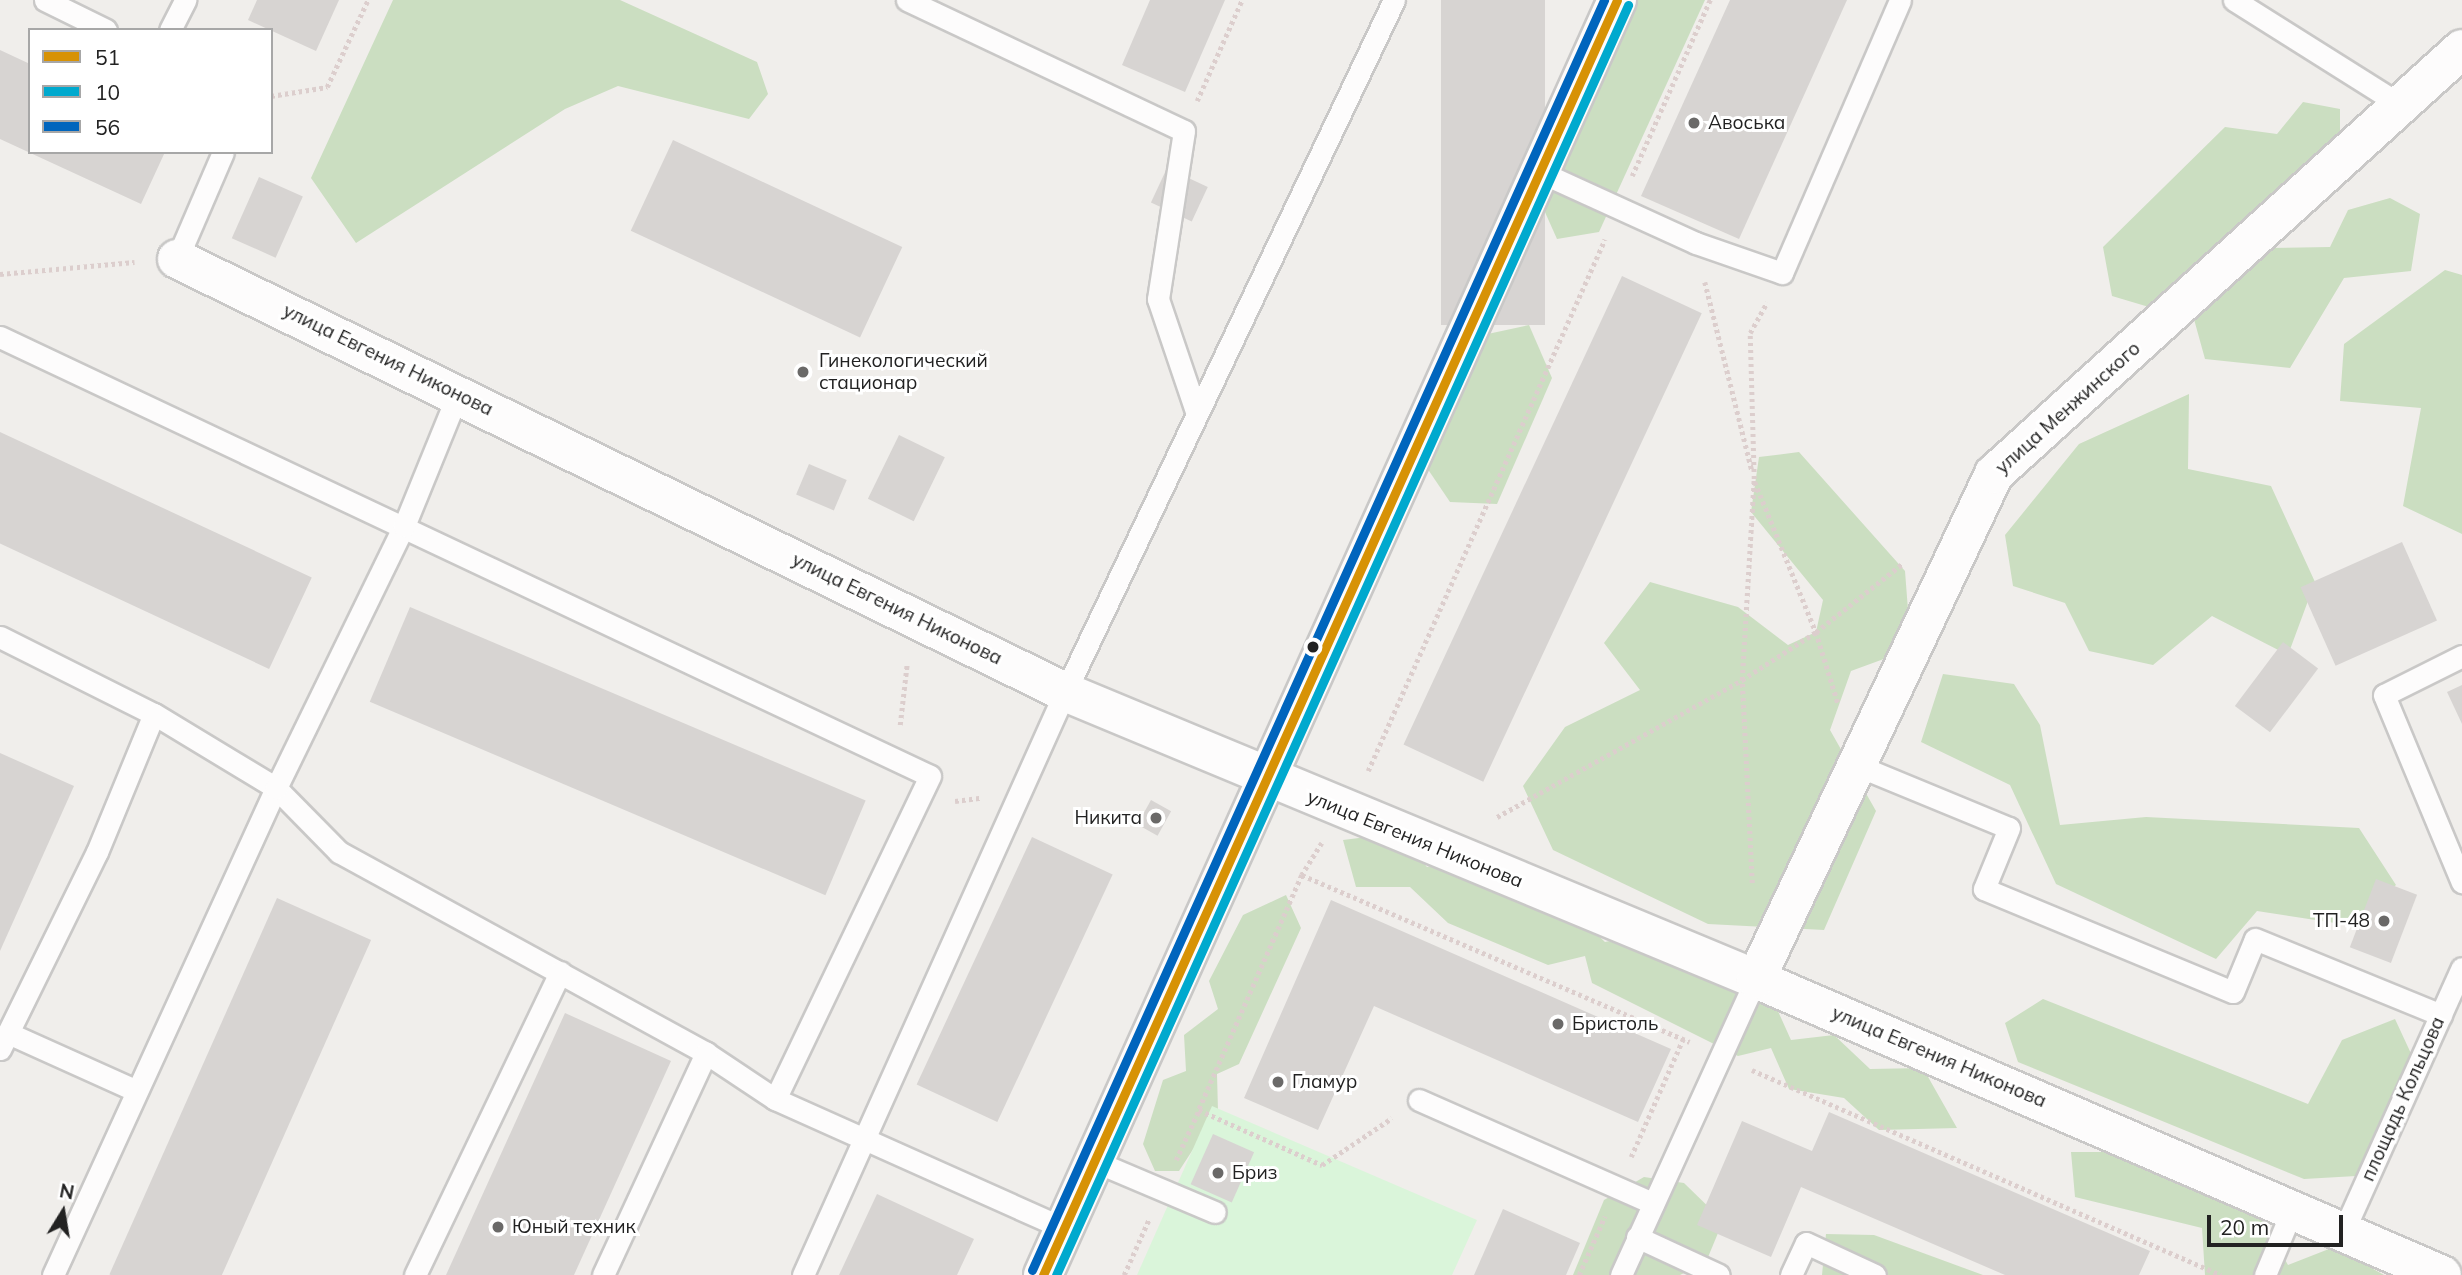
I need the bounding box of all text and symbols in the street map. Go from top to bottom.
legend [28,28,273,154]
text: 51 [95,44,120,70]
text: 10 [95,79,120,105]
place label: Авоська [1708,112,1785,134]
text: 56 [95,114,120,140]
marker: Авоська [1686,115,1702,131]
street label: улица Евгения Никонова [279,299,497,421]
street label: улица Менжинского [1991,337,2145,479]
place label: Гинекологический стационар [819,350,988,394]
marker: Гинекологический стационар [793,362,813,382]
street label: улица Евгения Никонова [788,548,1006,670]
unlabelled marker [1306,640,1320,654]
street label: улица Евгения Никонова [1304,785,1526,893]
place label: Никита [1074,807,1142,829]
marker: Никита [1148,810,1164,826]
place label: ТП-48 [2313,910,2370,932]
marker: ТП-48 [2376,913,2392,929]
street label: улица Евгения Никонова [1828,1001,2050,1113]
place label: Бристоль [1572,1013,1658,1035]
street label: площадь Кольцова [2356,1013,2450,1185]
marker: Бристоль [1550,1016,1566,1032]
place label: Гламур [1292,1071,1357,1093]
marker: Гламур [1270,1074,1286,1090]
place label: Бриз [1232,1162,1277,1184]
marker: Бриз [1210,1165,1226,1181]
north arrow [28,1177,98,1247]
text: N [58,1178,76,1205]
scale bar [2210,1202,2346,1246]
text: 20 m [2220,1214,2269,1240]
place label: Юный техник [512,1216,636,1238]
marker: Юный техник [490,1219,506,1235]

